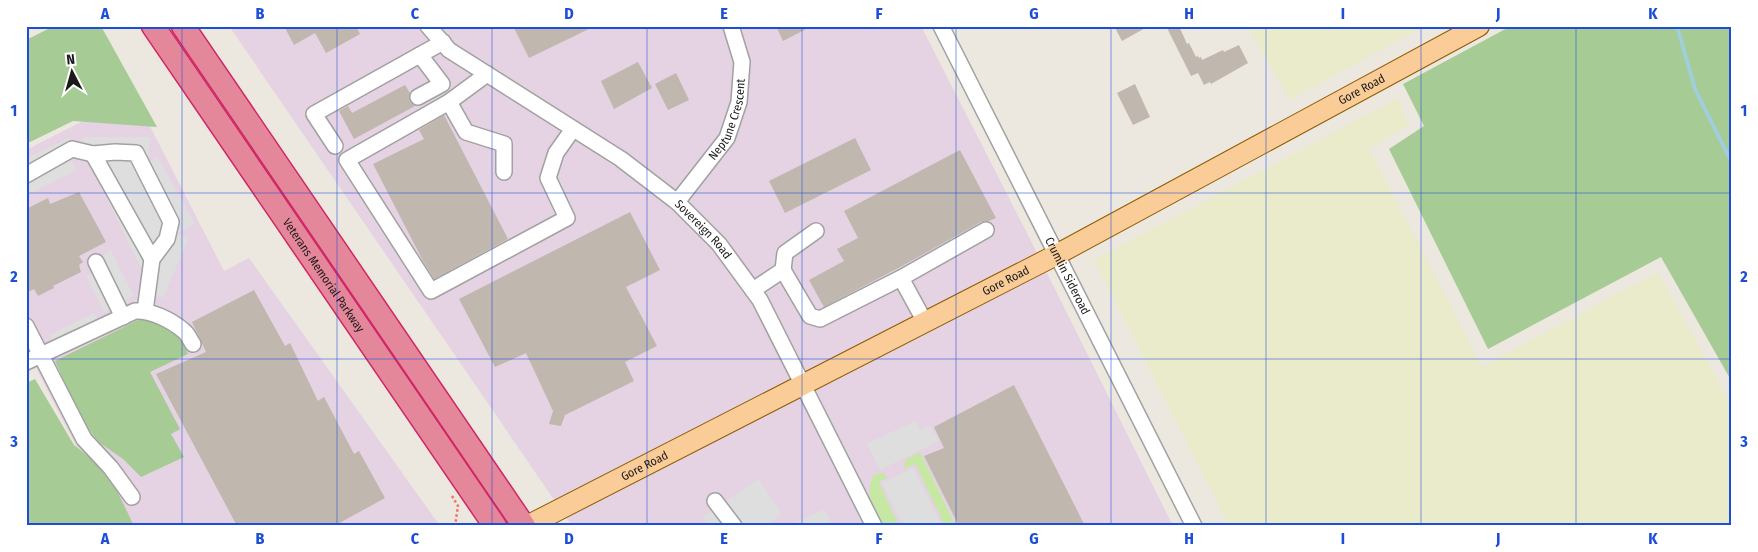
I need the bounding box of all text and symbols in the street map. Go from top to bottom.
text: A [100,4,110,23]
text: B [256,4,265,23]
text: C [411,4,420,23]
text: D [564,4,574,23]
text: E [720,4,728,23]
text: F [875,4,883,23]
text: G [1029,4,1039,23]
text: H [1184,4,1194,23]
text: I [1341,4,1345,23]
text: J [1495,4,1500,23]
text: K [1648,4,1658,23]
north arrow [48,48,98,98]
text: N [66,51,76,68]
street label: Gore Road [1336,71,1387,108]
street label: Neptune Crescent [706,78,748,163]
text: 1 [11,101,17,120]
text: 1 [1741,101,1747,120]
street label: Sovereign Road [672,197,734,261]
street label: Veterans Memorial Parkway [280,216,368,335]
street label: Crumlin Sideroad [1042,235,1093,317]
street label: Gore Road [980,263,1032,299]
text: 2 [9,267,18,286]
text: 2 [1739,267,1748,286]
text: 3 [9,432,18,451]
text: 3 [1739,432,1748,451]
street label: Gore Road [619,448,670,484]
text: A [100,529,110,548]
text: B [256,529,265,548]
text: C [411,529,420,548]
text: D [564,529,574,548]
text: E [720,529,728,548]
text: F [875,529,883,548]
text: G [1029,529,1039,548]
text: H [1184,529,1194,548]
text: I [1341,529,1345,548]
text: J [1495,529,1500,548]
text: K [1648,529,1658,548]

